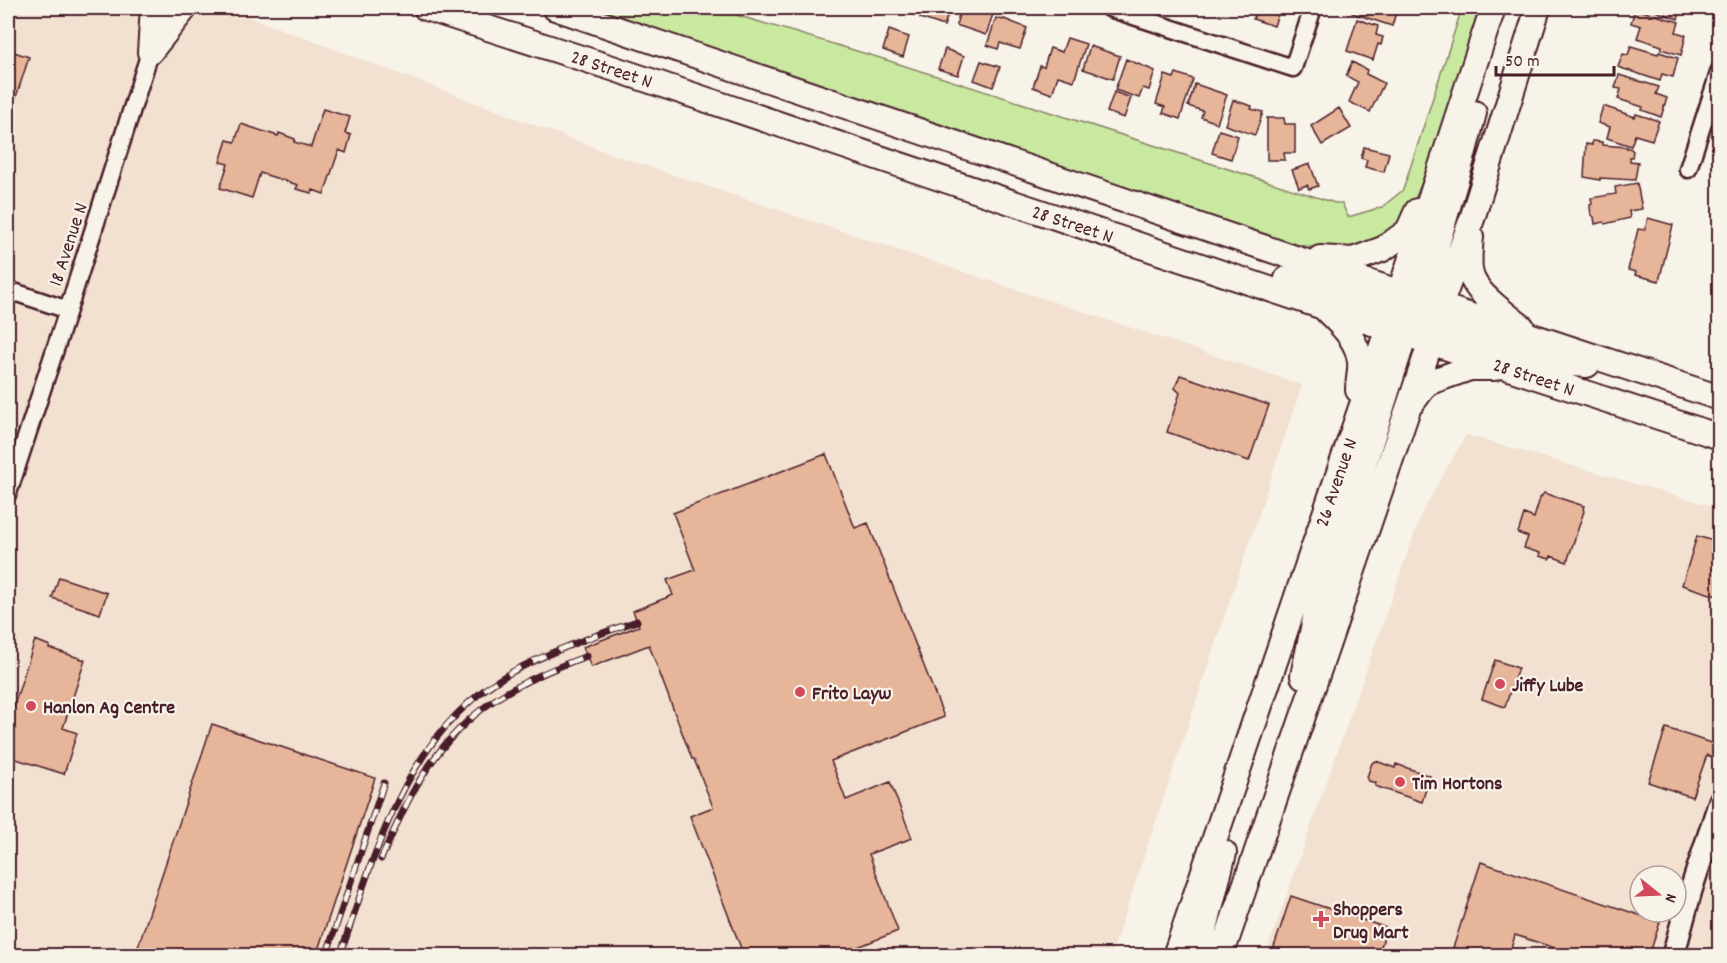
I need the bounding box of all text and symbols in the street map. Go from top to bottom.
scale bar [1496,39,1614,77]
street label: 28 Street N [567,44,656,97]
text: 50 m [1505,50,1540,75]
street label: 28 Street N [1028,199,1117,252]
street label: 18 Avenue N [43,200,96,290]
street label: 28 Street N [1489,352,1578,405]
street label: 26 Avenue N [1310,435,1366,531]
place label: Jiffy Lube [1512,673,1584,701]
marker: Jiffy Lube [1493,677,1507,691]
place label: Frito Layw [812,681,892,709]
marker: Frito Layw [793,685,807,699]
place label: Hanlon Ag Centre [43,695,175,723]
marker: Hanlon Ag Centre [24,699,38,713]
place label: Tim Hortons [1412,771,1502,799]
marker: Tim Hortons [1393,775,1407,789]
north arrow [1628,864,1688,924]
text: N [1658,891,1682,905]
place label: Shoppers Drug Mart [1333,897,1409,948]
marker: Shoppers Drug Mart [1314,912,1328,926]

